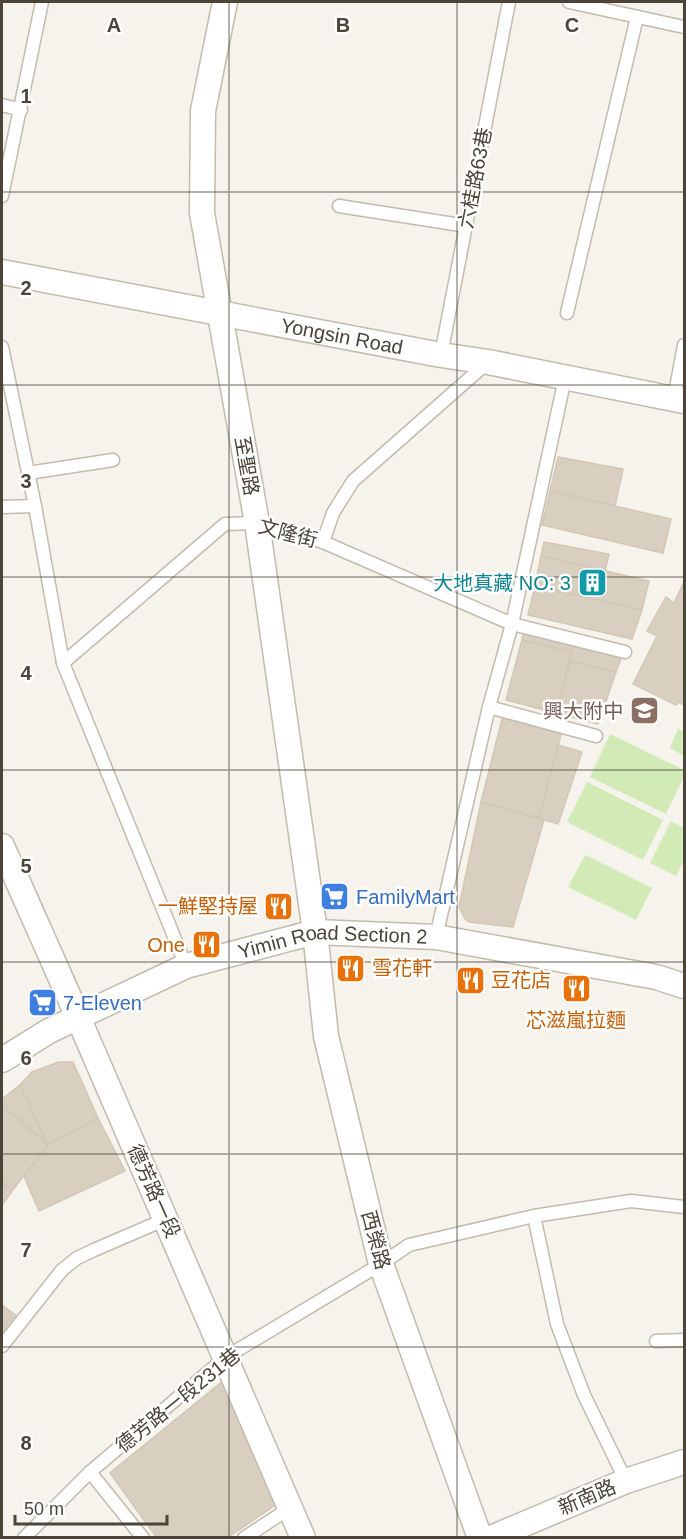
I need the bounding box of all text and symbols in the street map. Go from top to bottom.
text: A [107,14,121,36]
text: B [336,14,350,36]
text: C [565,14,579,36]
text: 1 [20,85,32,107]
street label: 六桂路63巷 [454,126,496,230]
text: 2 [20,277,32,299]
street label: Yongsin Road [279,314,405,359]
street label: 至聖路 [231,435,263,497]
text: 3 [20,470,32,492]
street label: 文隆街 [256,515,320,551]
building icon: 大地真藏 NO: 3 [576,567,608,599]
place label: 大地真藏 NO: 3 [433,572,571,594]
text: 4 [20,662,32,684]
school or university icon: 興大附中 [628,695,660,727]
place label: 興大附中 [543,700,623,722]
text: 5 [20,855,32,877]
supermarket icon: FamilyMart [319,881,351,913]
place label: FamilyMart [356,886,455,908]
restaurant icon: 一鮮堅持屋 [263,890,295,922]
place label: 一鮮堅持屋 [158,895,258,917]
street label: Yimin Road Section 2 [236,921,428,963]
restaurant icon: One [190,929,222,961]
place label: One [147,934,185,956]
restaurant icon: 雪花軒 [335,952,367,984]
place label: 雪花軒 [372,957,432,979]
restaurant icon: 豆花店 [454,964,486,996]
place label: 豆花店 [491,969,551,991]
restaurant icon: 芯滋嵐拉麵 [560,973,592,1005]
supermarket icon: 7-Eleven [26,987,58,1019]
place label: 7-Eleven [63,992,142,1014]
place label: 芯滋嵐拉麵 [526,1009,626,1031]
text: 6 [20,1047,32,1069]
street label: 德芳路一段 [124,1141,184,1241]
street label: 西榮路 [358,1208,394,1272]
text: 7 [20,1239,32,1261]
street label: 德芳路一段231巷 [111,1343,245,1457]
text: 8 [20,1432,32,1454]
street label: 新南路 [555,1475,619,1519]
scale bar [15,1488,166,1526]
text: 50 m [24,1499,64,1519]

